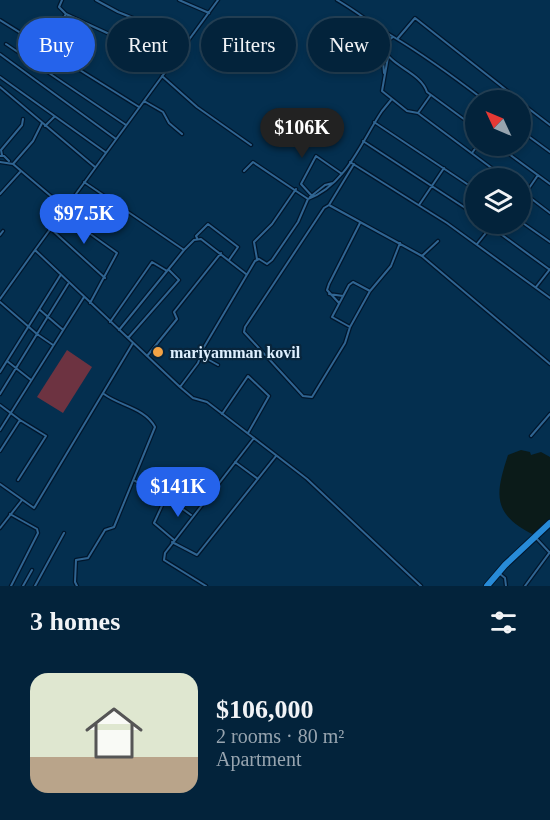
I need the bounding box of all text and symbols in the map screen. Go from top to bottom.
chip: Buy [18,18,95,72]
chip: Rent [107,18,189,72]
chip: Filters [201,18,296,72]
chip: New [308,18,390,72]
north arrow [465,90,531,156]
map controls [465,90,531,234]
pin: $106K [260,108,344,159]
text: $106K [274,116,330,138]
button: layers [465,168,531,234]
pin: $97.5K [35,194,133,245]
text: $97.5K [54,202,114,224]
place label: mariyamman kovil [170,344,301,362]
marker: mariyamman kovil [151,345,165,359]
pin: $141K [136,467,220,518]
text: $141K [150,475,206,497]
icon: filters [487,606,520,639]
text: 3 homes [30,607,120,636]
text: $106,000 [216,695,314,724]
icon: home [78,697,150,769]
text: 2 rooms · 80 m² [216,725,344,747]
text: Apartment [216,748,302,770]

